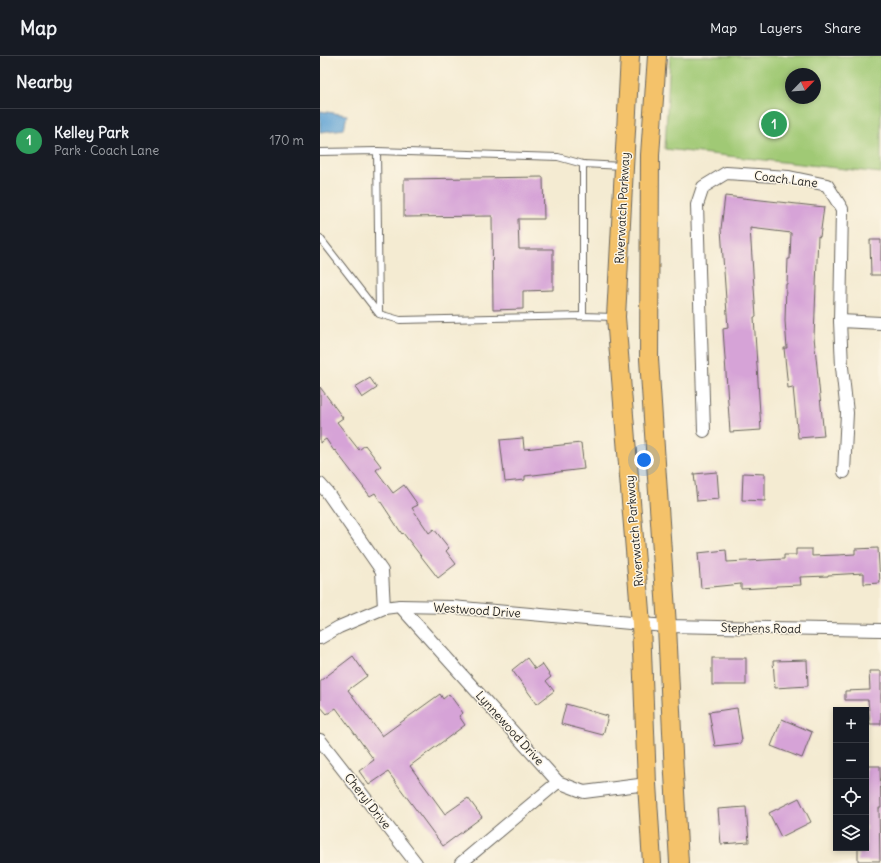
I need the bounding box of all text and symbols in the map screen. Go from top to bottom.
text: Map [20,16,57,40]
text: Map [710,19,737,37]
text: Layers [759,19,802,37]
text: Share [824,19,861,37]
north arrow [785,68,821,104]
text: Nearby [16,71,72,93]
pin: 1 [761,109,787,139]
text: Kelley Park [54,123,129,142]
text: 1 [26,132,32,149]
text: 170 m [269,132,304,149]
text: Park · Coach Lane [54,142,159,159]
street label: Riverwatch Parkway [612,152,632,264]
street label: Coach Lane [753,168,819,190]
your location [634,450,654,470]
street label: Riverwatch Parkway [622,475,646,587]
street label: Westwood Drive [433,599,521,621]
street label: Stephens Road [721,620,801,636]
street label: Lynnewood Drive [473,688,547,768]
map controls [833,707,869,851]
button: + [833,707,869,743]
button: − [833,743,869,779]
street label: Cheryl Drive [341,770,395,832]
button: locate [833,779,869,815]
button: layers [833,815,869,851]

